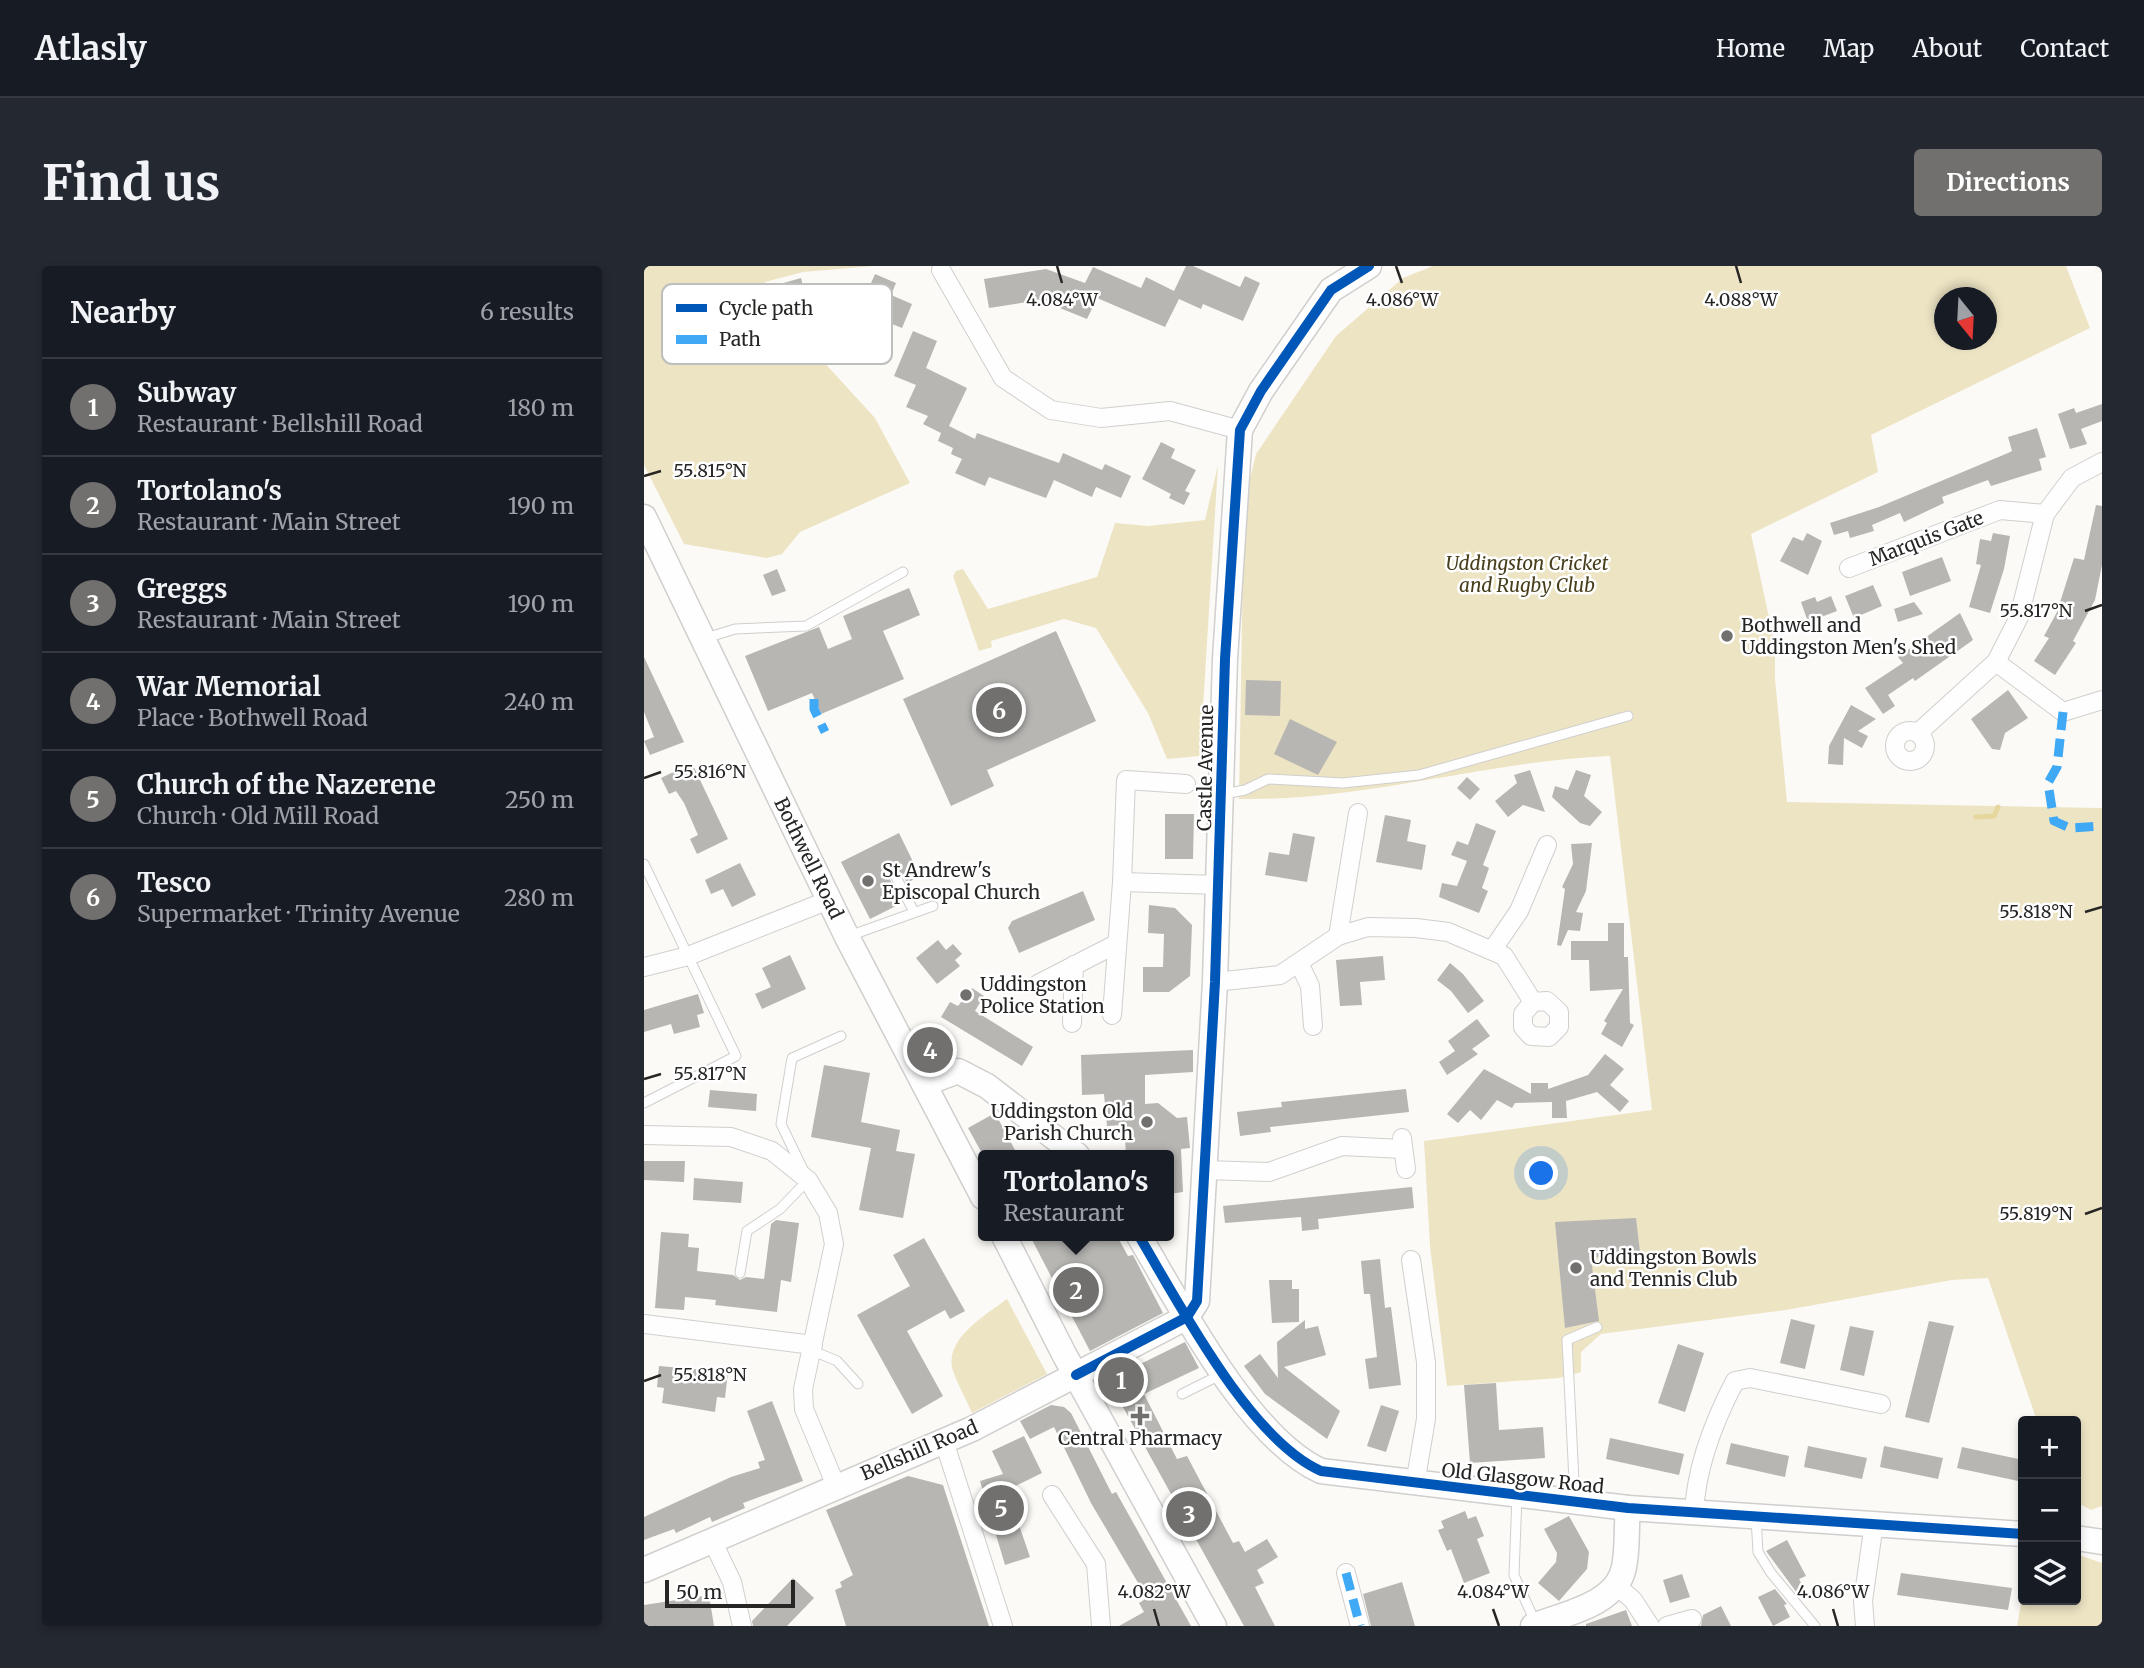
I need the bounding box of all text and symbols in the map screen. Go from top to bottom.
text: Atlasly [35,28,147,69]
text: Home [1716,33,1785,64]
text: Map [1823,33,1874,64]
text: About [1912,33,1982,64]
text: Contact [2020,33,2109,64]
button: Directions [1914,149,2102,216]
text: Find us [42,152,220,213]
legend [662,284,892,364]
north arrow [1934,287,1997,350]
text: 4.084°W [1026,288,1099,311]
text: 4.086°W [1366,288,1439,311]
text: 4.088°W [1704,288,1779,311]
text: Nearby [70,293,176,331]
text: Cycle path [719,296,814,320]
text: 6 results [480,297,574,326]
text: Path [719,327,761,351]
text: Subway [137,376,236,409]
text: 1 [88,393,98,422]
text: 180 m [508,393,574,422]
text: Restaurant · Bellshill Road [137,409,423,438]
text: 55.815°N [674,459,747,482]
text: Tortolano's [137,474,282,507]
text: 2 [86,491,100,520]
text: 190 m [508,491,574,520]
street label: Marquis Gate [1865,505,1987,571]
text: Restaurant · Main Street [137,507,401,536]
park label: Uddingston Cricket and Rugby Club [1446,551,1609,597]
text: Greggs [137,572,227,605]
text: 3 [86,589,100,618]
text: 190 m [508,589,574,618]
text: 55.817°N [1999,599,2073,622]
text: Restaurant · Main Street [137,605,401,634]
place label: Bothwell and Uddingston Men's Shed [1741,613,1956,659]
marker: Bothwell and Uddingston Men's Shed [1719,628,1735,644]
text: War Memorial [137,670,321,703]
pin: 6 [976,684,1022,736]
text: 4 [86,687,100,716]
text: 240 m [504,687,574,716]
text: Place · Bothwell Road [137,703,368,732]
street label: Castle Avenue [1192,704,1218,831]
text: 55.816°N [674,760,746,783]
text: Church of the Nazerene [137,768,436,801]
text: 5 [86,785,100,814]
text: 250 m [505,785,574,814]
street label: Bothwell Road [769,793,849,923]
text: Church · Old Mill Road [137,801,379,830]
place label: St Andrew's Episcopal Church [882,858,1041,904]
text: Tesco [137,866,211,899]
marker: St Andrew's Episcopal Church [860,873,876,889]
text: 6 [86,883,100,912]
text: 280 m [504,883,574,912]
text: Supermarket · Trinity Avenue [137,899,460,928]
text: 55.818°N [1999,900,2073,923]
place label: Uddingston Police Station [980,972,1105,1018]
marker: Uddingston Police Station [958,987,974,1003]
pin: 4 [907,1024,953,1076]
text: 55.817°N [673,1062,747,1085]
place label: Uddingston Old Parish Church [991,1099,1133,1145]
marker: Uddingston Old Parish Church [1139,1114,1155,1130]
popup [978,1150,1174,1241]
your location [1524,1156,1558,1190]
text: Tortolano's [1003,1165,1149,1198]
text: Restaurant [1003,1198,1124,1227]
text: 55.819°N [1999,1202,2073,1225]
place label: Uddingston Bowls and Tennis Club [1590,1245,1757,1291]
marker: Uddingston Bowls and Tennis Club [1568,1260,1584,1276]
pin: 2 [1053,1264,1099,1316]
pin: 1 [1098,1354,1144,1406]
text: 55.818°N [673,1363,747,1386]
marker: Central Pharmacy [1132,1408,1148,1424]
street label: Bellshill Road [857,1415,981,1485]
map controls [2018,1416,2081,1605]
button: + [2018,1416,2081,1479]
place label: Central Pharmacy [1058,1426,1222,1450]
street label: Old Glasgow Road [1441,1458,1605,1498]
button: − [2018,1479,2081,1542]
pin: 5 [978,1482,1024,1534]
pin: 3 [1166,1488,1212,1540]
button: layers [2018,1542,2081,1605]
scale bar [665,1577,794,1609]
text: 50 m [676,1580,722,1604]
text: 4.082°W [1118,1580,1192,1603]
text: 4.084°W [1457,1580,1530,1603]
text: 4.086°W [1797,1580,1870,1603]

